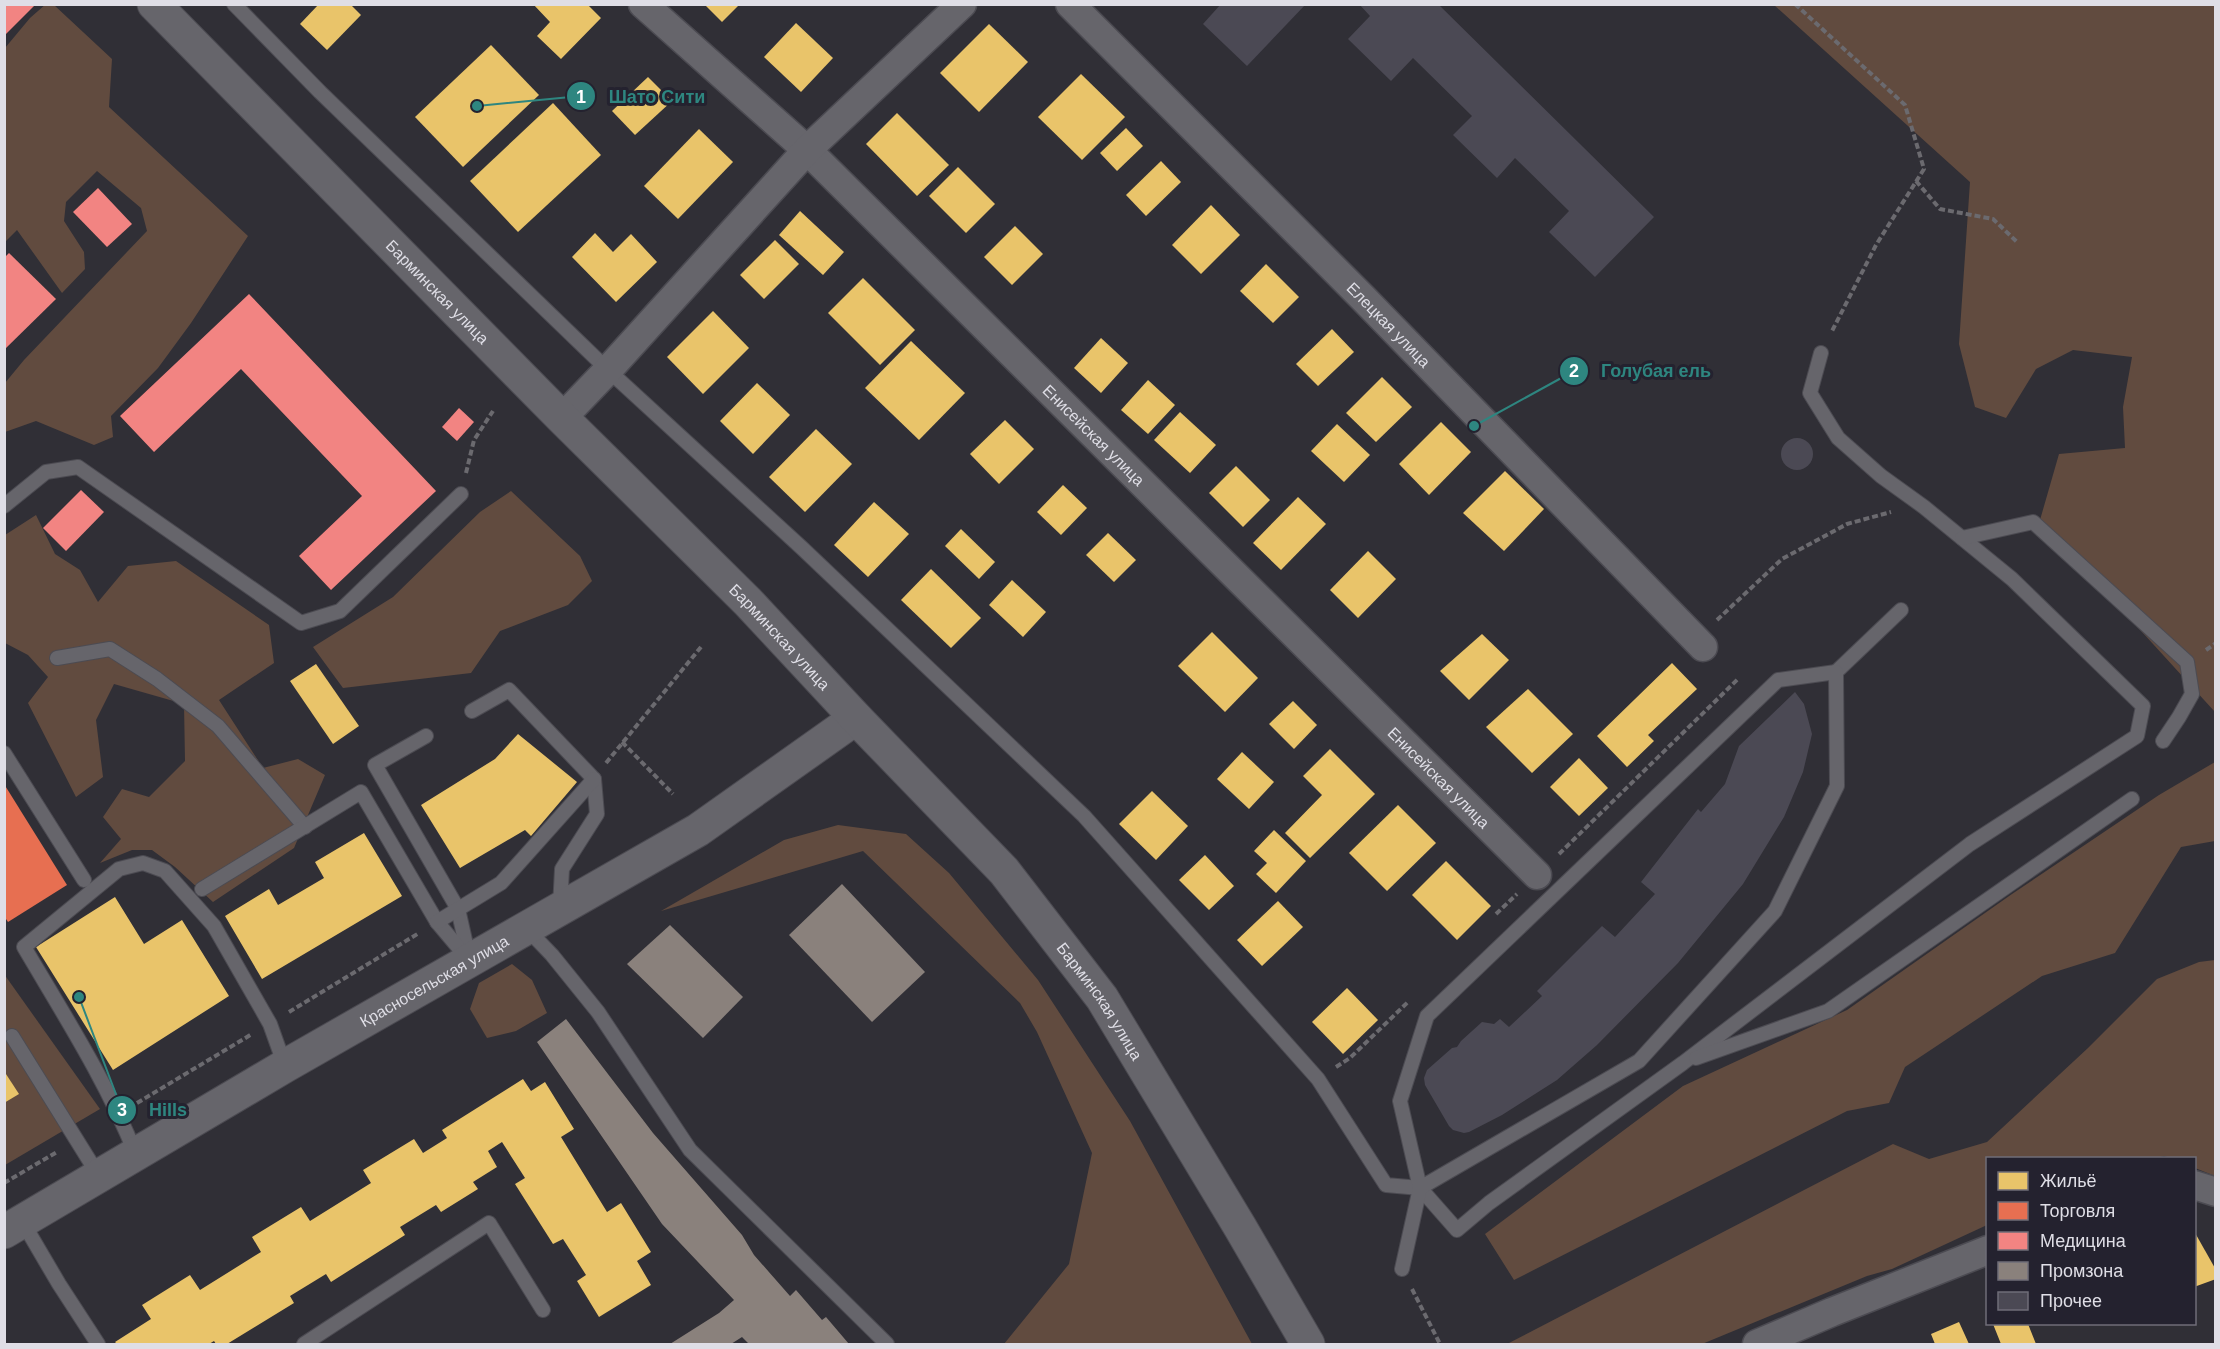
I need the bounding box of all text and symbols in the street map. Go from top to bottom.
callout: Шато Сити [566,78,717,114]
text: 1 [576,87,586,107]
text: Шато Сити [609,87,705,107]
street label: Барминская улица [383,237,492,347]
street label: Елецкая улица [1343,279,1433,371]
callout: Голубая ель [1559,353,1723,389]
text: 2 [1569,361,1579,381]
text: Голубая ель [1601,361,1711,381]
street label: Енисейская улица [1039,381,1148,489]
street label: Барминская улица [726,581,833,693]
street label: Енисейская улица [1384,724,1493,832]
street label: Красносельская улица [357,932,512,1030]
street label: Барминская улица [1053,939,1145,1063]
callout: Hills [107,1092,199,1128]
text: 3 [117,1100,127,1120]
text: Hills [149,1100,187,1120]
legend [1986,1157,2196,1325]
text: Жильё [2040,1171,2097,1191]
text: Торговля [2040,1201,2115,1221]
text: Медицина [2040,1231,2127,1251]
text: Промзона [2040,1261,2124,1281]
text: Прочее [2040,1291,2102,1311]

